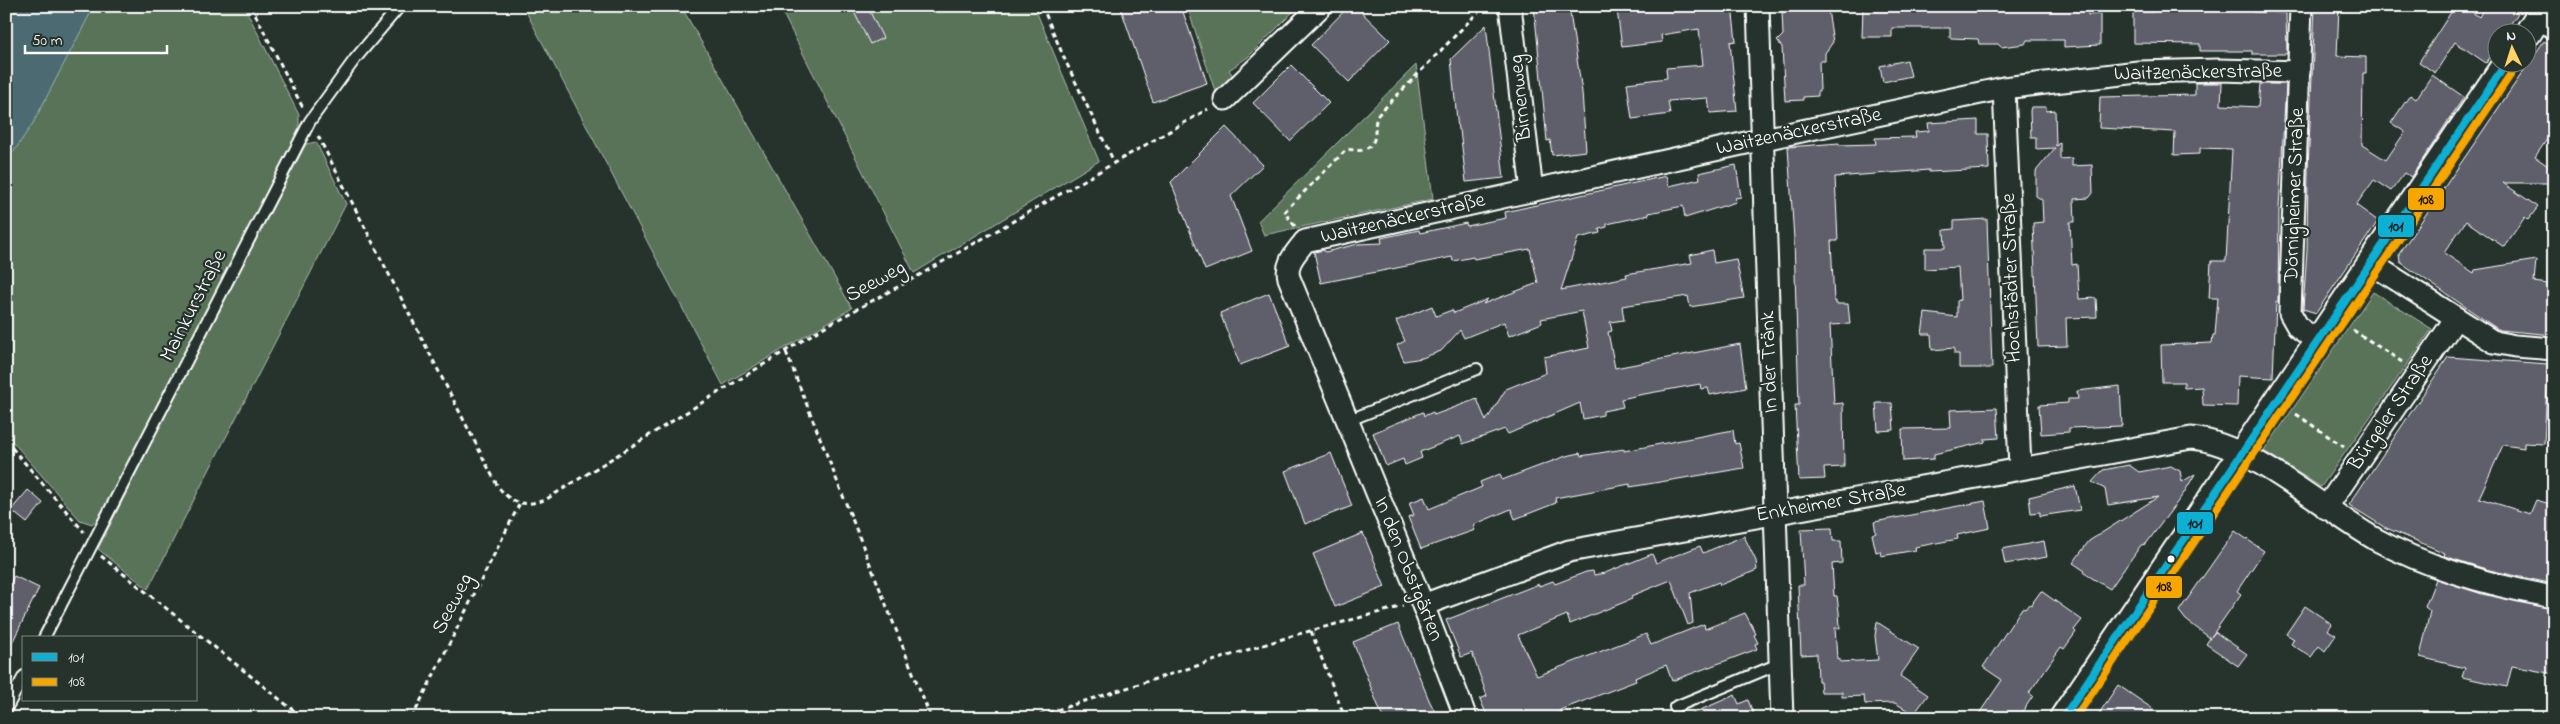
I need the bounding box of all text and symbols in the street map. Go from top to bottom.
scale bar [25,22,168,54]
north arrow [2488,22,2538,72]
text: N [2506,26,2517,47]
text: 50 m [32,30,63,52]
street label: Birnenweg [1502,53,1543,144]
street label: Waitzenäckerstraße [2114,57,2283,89]
street label: Waitzenäckerstraße [1714,100,1885,164]
street label: Dörnigheimer Straße [2277,106,2315,284]
street label: Waitzenäckerstraße [1318,185,1489,253]
line badge: 108 [2407,187,2445,211]
text: 108 [2418,190,2435,211]
street label: Hochstädter Straße [1994,192,2030,363]
line badge: 101 [2377,214,2415,238]
text: 101 [2389,217,2404,238]
street label: Mainkurstraße [153,244,235,367]
street label: Seeweg [840,253,913,313]
street label: In der Tränk [1753,310,1787,414]
street label: Bürgeler Straße [2340,348,2443,479]
street label: Enkheimer Straße [1754,475,1909,531]
street label: In den Obstgärten [1364,492,1451,646]
line badge: 101 [2176,511,2214,535]
text: 101 [2188,514,2203,535]
unlabelled marker [2166,554,2176,564]
street label: Seeweg [425,568,483,641]
line badge: 108 [2145,575,2183,599]
text: 108 [2156,577,2173,598]
legend [22,636,198,702]
text: 101 [68,647,84,669]
text: 108 [68,671,85,693]

